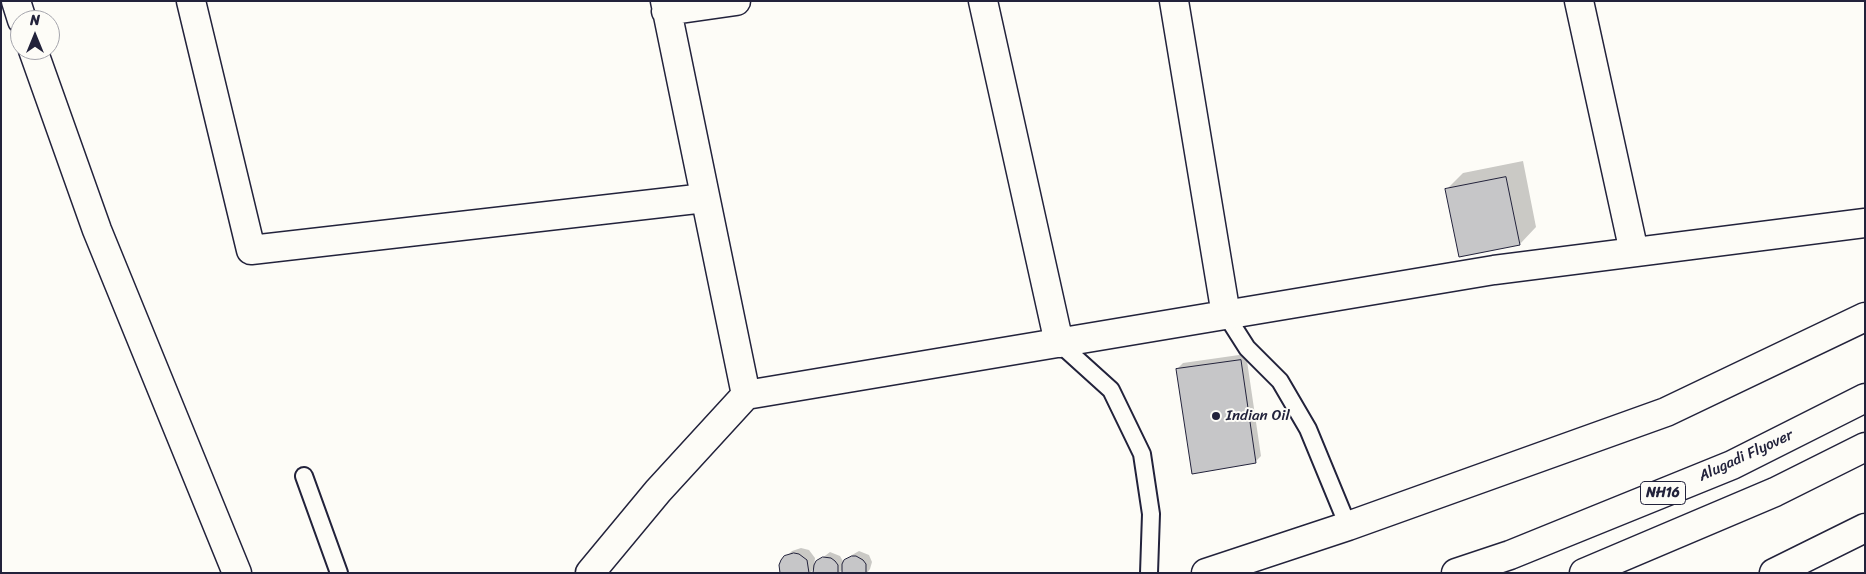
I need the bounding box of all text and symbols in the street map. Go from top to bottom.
text: N [30,8,40,33]
north arrow [10,10,60,60]
place label: Indian Oil [1226,407,1290,425]
marker: Indian Oil [1210,410,1222,422]
street label: Alugadi Flyover [1696,426,1796,486]
road number: NH16 [1640,482,1686,504]

